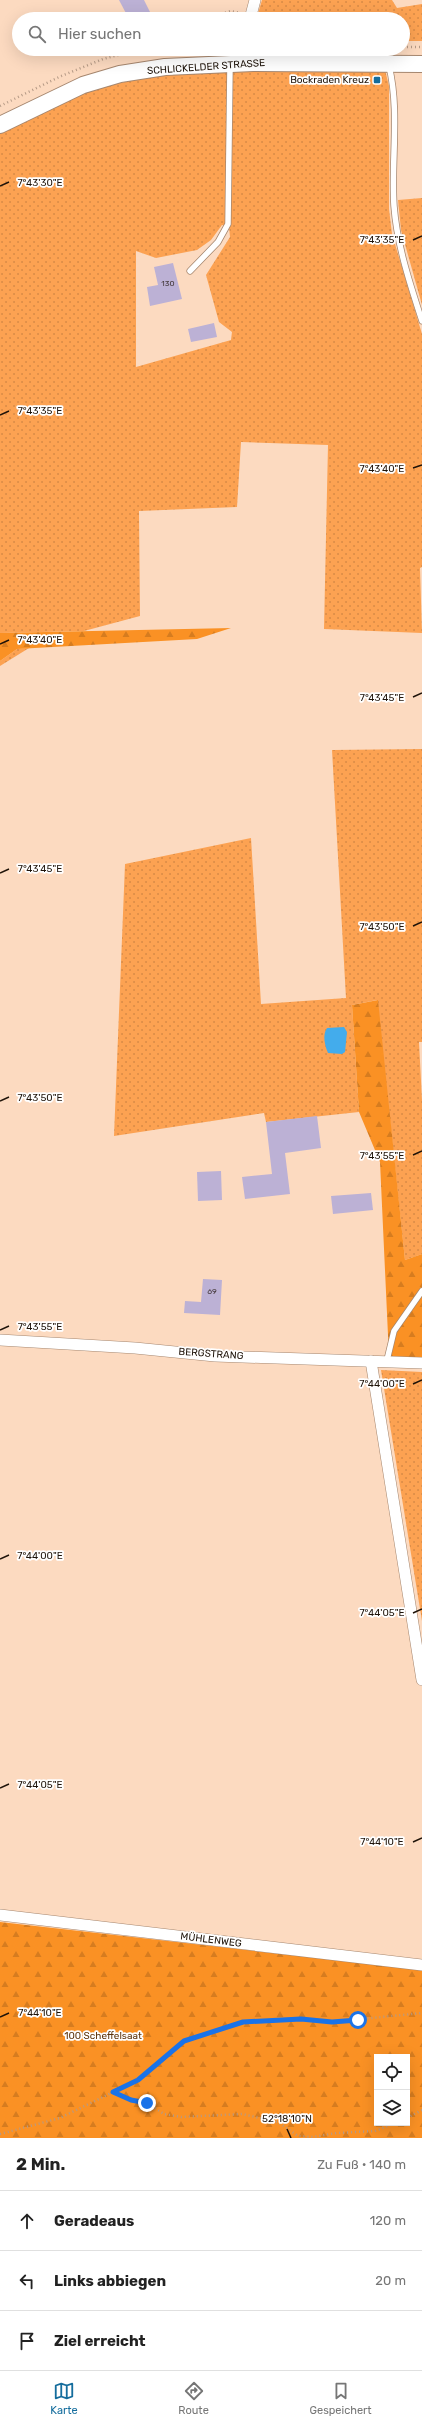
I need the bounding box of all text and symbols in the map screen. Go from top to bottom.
search box [12,12,410,56]
icon: search [26,23,48,45]
text: Hier suchen [58,25,141,43]
street label: SCHLICKELDER STRASSE [147,57,265,77]
place label: Bockraden Kreuz [290,74,369,86]
marker: Bockraden Kreuz [372,75,382,85]
text: 7°43'30"E [17,177,63,189]
text: 7°43'35"E [360,234,404,246]
house number: 130 [161,279,175,288]
text: 7°43'35"E [18,405,62,417]
text: 7°43'40"E [360,463,404,475]
text: 7°43'40"E [18,634,62,646]
text: 7°43'45"E [360,692,404,704]
text: 7°43'45"E [18,863,62,875]
text: 7°43'50"E [359,921,405,933]
text: 7°43'50"E [17,1092,63,1104]
text: 7°43'55"E [360,1150,404,1162]
house number: 69 [207,1287,217,1296]
text: 7°43'55"E [18,1321,62,1333]
street label: BERGSTRANG [178,1346,244,1362]
text: 7°44'00"E [359,1378,405,1390]
text: 7°44'00"E [17,1550,63,1562]
text: 7°44'05"E [359,1607,405,1619]
text: 7°44'05"E [17,1779,63,1791]
text: 7°44'10"E [360,1836,404,1848]
street label: MÜHLENWEG [180,1930,242,1950]
text: 7°44'10"E [18,2007,62,2019]
route start [349,2011,367,2029]
park label: 100 Scheffelsaat [64,2030,142,2042]
map controls [374,2054,410,2126]
button: locate [374,2054,410,2090]
button: layers [374,2090,410,2126]
route end [138,2094,156,2112]
text: 52°18'10"N [262,2113,312,2125]
text: 2 Min. [16,2154,65,2174]
text: Zu Fuß · 140 m [317,2157,406,2172]
icon: ahead [16,2210,38,2232]
text: Geradeaus [54,2212,134,2230]
text: 120 m [370,2213,406,2228]
icon: left [16,2270,38,2292]
text: Links abbiegen [54,2272,166,2290]
text: 20 m [375,2273,406,2288]
icon: arrive [16,2330,38,2352]
text: Ziel erreicht [54,2332,146,2350]
tab: Karte [50,2380,78,2417]
tab: Route [178,2380,209,2417]
tab: Gespeichert [310,2380,372,2417]

